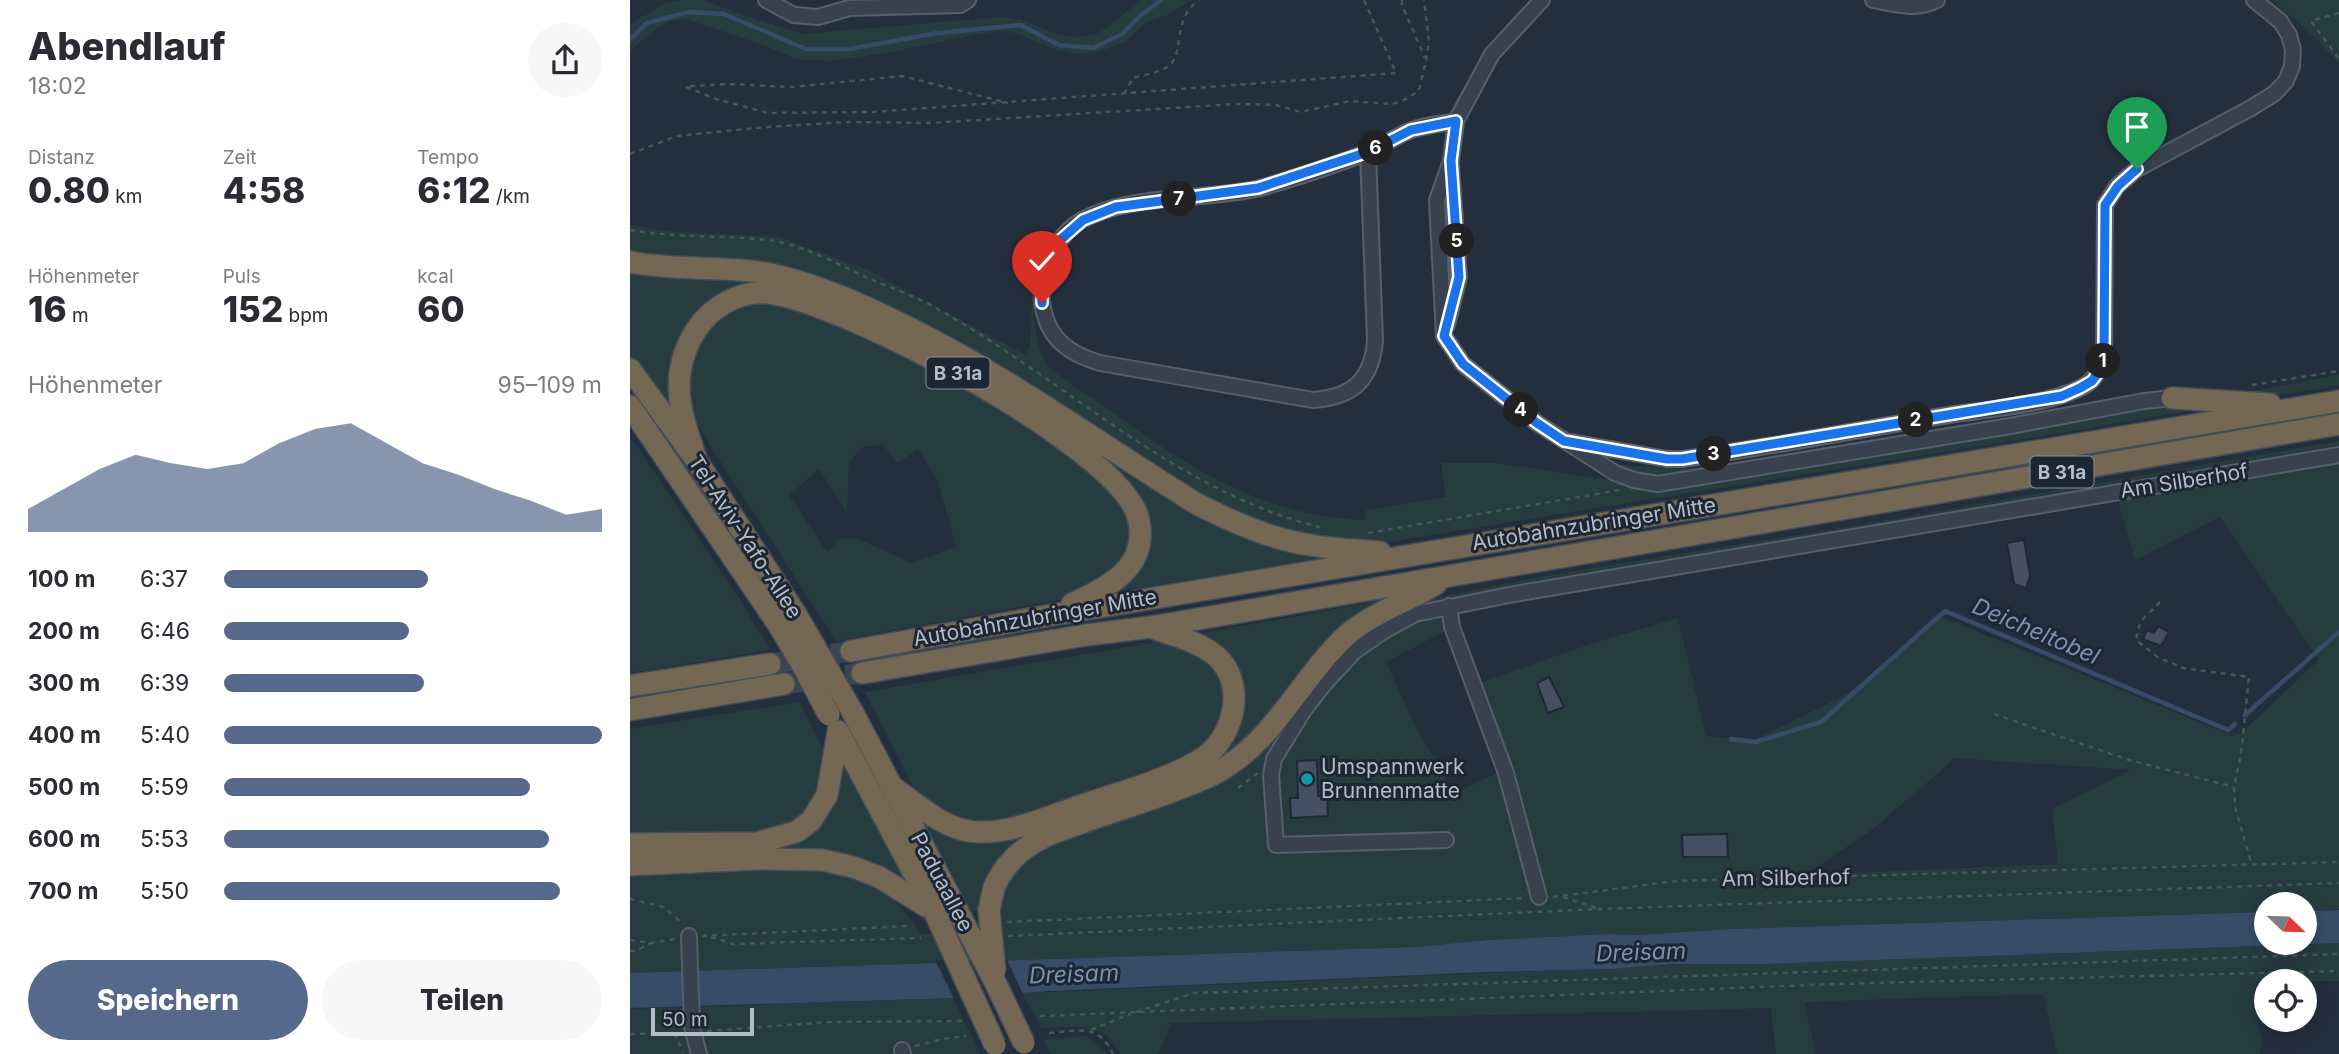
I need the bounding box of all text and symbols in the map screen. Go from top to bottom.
text: Abendlauf [28,23,226,69]
button: share [528,23,602,97]
text: 18:02 [28,72,87,100]
pin [2107,97,2167,169]
icon: arrive [2118,108,2156,146]
pin: 6 [1358,130,1394,166]
text: 6 [1369,136,1382,159]
text: Distanz [28,146,95,169]
text: Zeit [223,146,257,169]
text: Tempo [417,146,479,169]
text: 0.80 [28,169,110,211]
text: 4:58 [223,169,305,211]
text: 6:12 [417,169,491,211]
pin: 7 [1162,182,1196,216]
text: km [110,185,142,208]
text: /km [491,185,530,208]
text: 7 [1173,187,1184,210]
pin: 5 [1440,224,1474,258]
text: 5 [1450,229,1463,252]
pin [1012,231,1072,303]
icon: check [1023,242,1061,280]
text: Höhenmeter [28,265,139,288]
text: Puls [223,265,261,288]
text: kcal [417,265,454,288]
text: 16 [28,288,67,330]
text: 152 [223,288,283,330]
text: 60 [417,288,465,330]
text: m [67,304,89,327]
text: bpm [283,304,329,327]
pin: 1 [2086,344,2120,378]
text: 1 [2098,349,2107,372]
road number: B 31a [926,358,990,388]
text: Höhenmeter [28,371,162,399]
text: 95–109 m [498,371,602,399]
pin: 4 [1504,392,1538,428]
text: 4 [1514,398,1527,421]
pin: 2 [1898,402,1934,438]
text: 2 [1910,408,1921,431]
pin: 3 [1696,436,1732,472]
text: 3 [1707,442,1720,465]
street label: Tel-Aviv-Yafo-Allee [683,450,808,623]
road number: B 31a [2030,457,2094,488]
street label: Am Silberhof [2118,458,2250,503]
street label: Autobahnzubringer Mitte [1470,492,1718,555]
text: 100 m [28,565,95,593]
text: 6:37 [140,565,188,593]
street label: Autobahnzubringer Mitte [911,584,1159,651]
water label: Deicheltobel [1968,592,2104,670]
text: 200 m [28,617,100,645]
text: 6:46 [140,617,190,645]
text: 300 m [28,669,100,697]
text: 6:39 [140,669,189,697]
text: 400 m [28,721,101,749]
text: 5:40 [140,721,190,749]
place label: Umspannwerk Brunnenmatte [1321,754,1465,803]
marker: Umspannwerk Brunnenmatte [1299,771,1315,787]
text: 500 m [28,773,100,801]
text: 5:59 [140,773,189,801]
text: 600 m [28,825,100,853]
text: 5:53 [140,825,189,853]
street label: Paduaallee [906,828,979,936]
street label: Am Silberhof [1722,864,1851,891]
text: 700 m [28,877,98,905]
text: 5:50 [140,877,189,905]
north arrow [2254,892,2317,956]
map controls [2254,892,2317,1032]
water label: Dreisam [1595,936,1687,968]
water label: Dreisam [1028,958,1120,990]
button: Speichern [28,960,308,1040]
button: Teilen [322,960,602,1040]
button: locate [2254,969,2317,1032]
scale bar [651,1005,754,1037]
text: 50 m [662,1008,708,1031]

